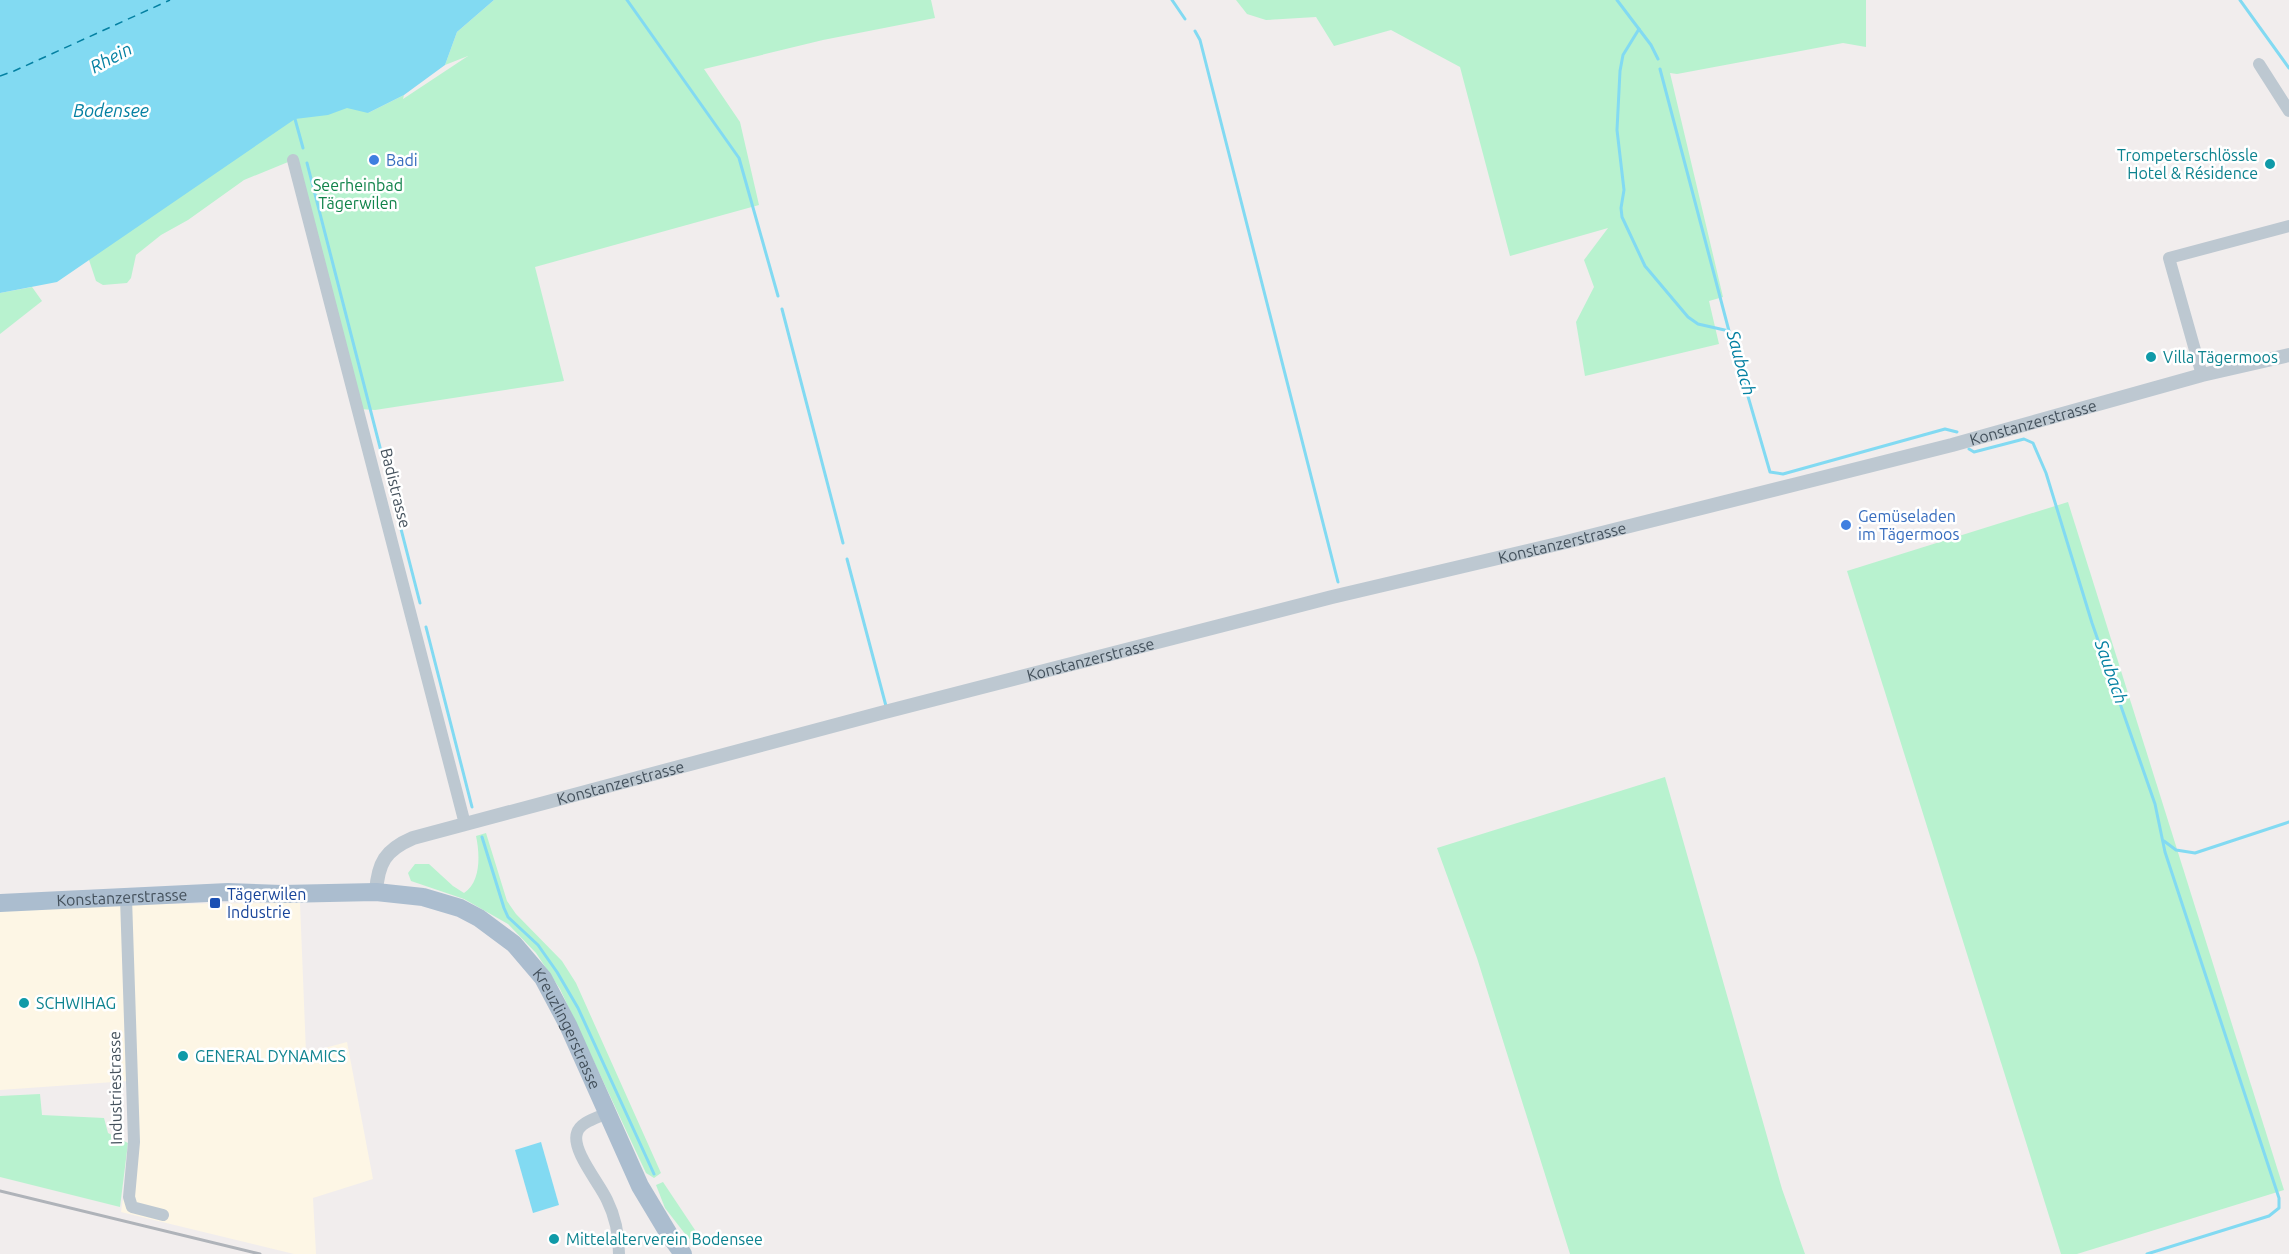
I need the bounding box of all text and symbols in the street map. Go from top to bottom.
water label: Rhein [86,38,135,76]
water label: Bodensee [73,100,149,120]
place label: Trompeterschlössle Hotel & Résidence [2117,146,2258,182]
place label: Badi [386,151,418,169]
marker: Badi [367,153,381,167]
marker: Trompeterschlössle Hotel & Résidence [2263,157,2277,171]
park label: Seerheinbad Tägerwilen [313,176,403,212]
water label: Saubach [1723,327,1760,397]
place label: Villa Tägermoos [2163,348,2278,366]
marker: Villa Tägermoos [2144,350,2158,364]
street label: Konstanzerstrasse [1968,396,2099,449]
street label: Badistrasse [377,446,415,530]
place label: Gemüseladen im Tägermoos [1858,507,1959,543]
street label: Konstanzerstrasse [1496,518,1628,567]
marker: Gemüseladen im Tägermoos [1839,518,1853,532]
street label: Konstanzerstrasse [1025,634,1156,684]
water label: Saubach [2091,636,2132,706]
street label: Konstanzerstrasse [555,757,686,808]
street label: Konstanzerstrasse [56,885,188,909]
place label: Tägerwilen Industrie [227,885,306,921]
marker: Tägerwilen Industrie [208,896,222,910]
street label: Kreuzlingerstrasse [529,964,604,1092]
place label: SCHWIHAG [36,994,116,1012]
marker: SCHWIHAG [17,996,31,1010]
street label: Industriestrasse [105,1031,125,1145]
place label: GENERAL DYNAMICS [195,1047,346,1065]
marker: GENERAL DYNAMICS [176,1049,190,1063]
place label: Mittelalterverein Bodensee [566,1230,763,1248]
marker: Mittelalterverein Bodensee [547,1232,561,1246]

